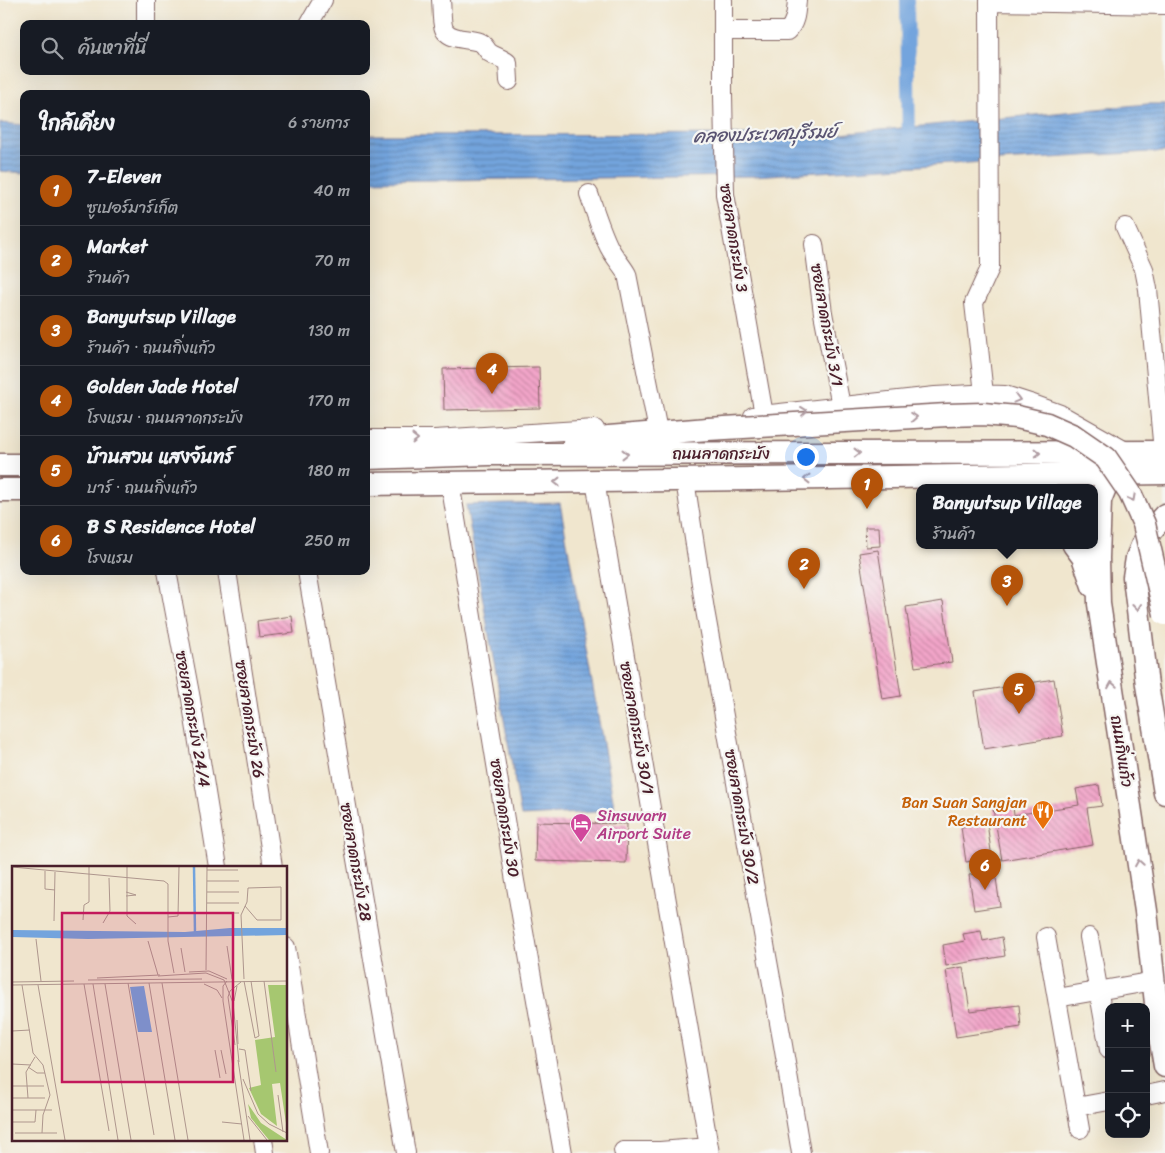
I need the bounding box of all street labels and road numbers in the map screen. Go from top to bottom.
street label: ซอยลาดกระบัง 3 [711,182,757,295]
street label: ซอยลาดกระบัง 3/1 [802,261,852,389]
street label: ถนนลาดกระบัง [672,439,770,468]
street label: ซอยลาดกระบัง 24/4 [167,648,219,790]
street label: ซอยลาดกระบัง 26 [226,658,274,780]
street label: ซอยลาดกระบัง 30/1 [611,659,663,797]
street label: ถนนกิ่งแก้ว [1102,713,1142,789]
street label: ซอยลาดกระบัง 30/2 [716,747,768,887]
street label: ซอยลาดกระบัง 30 [481,757,529,879]
street label: ซอยลาดกระบัง 28 [331,801,381,924]

